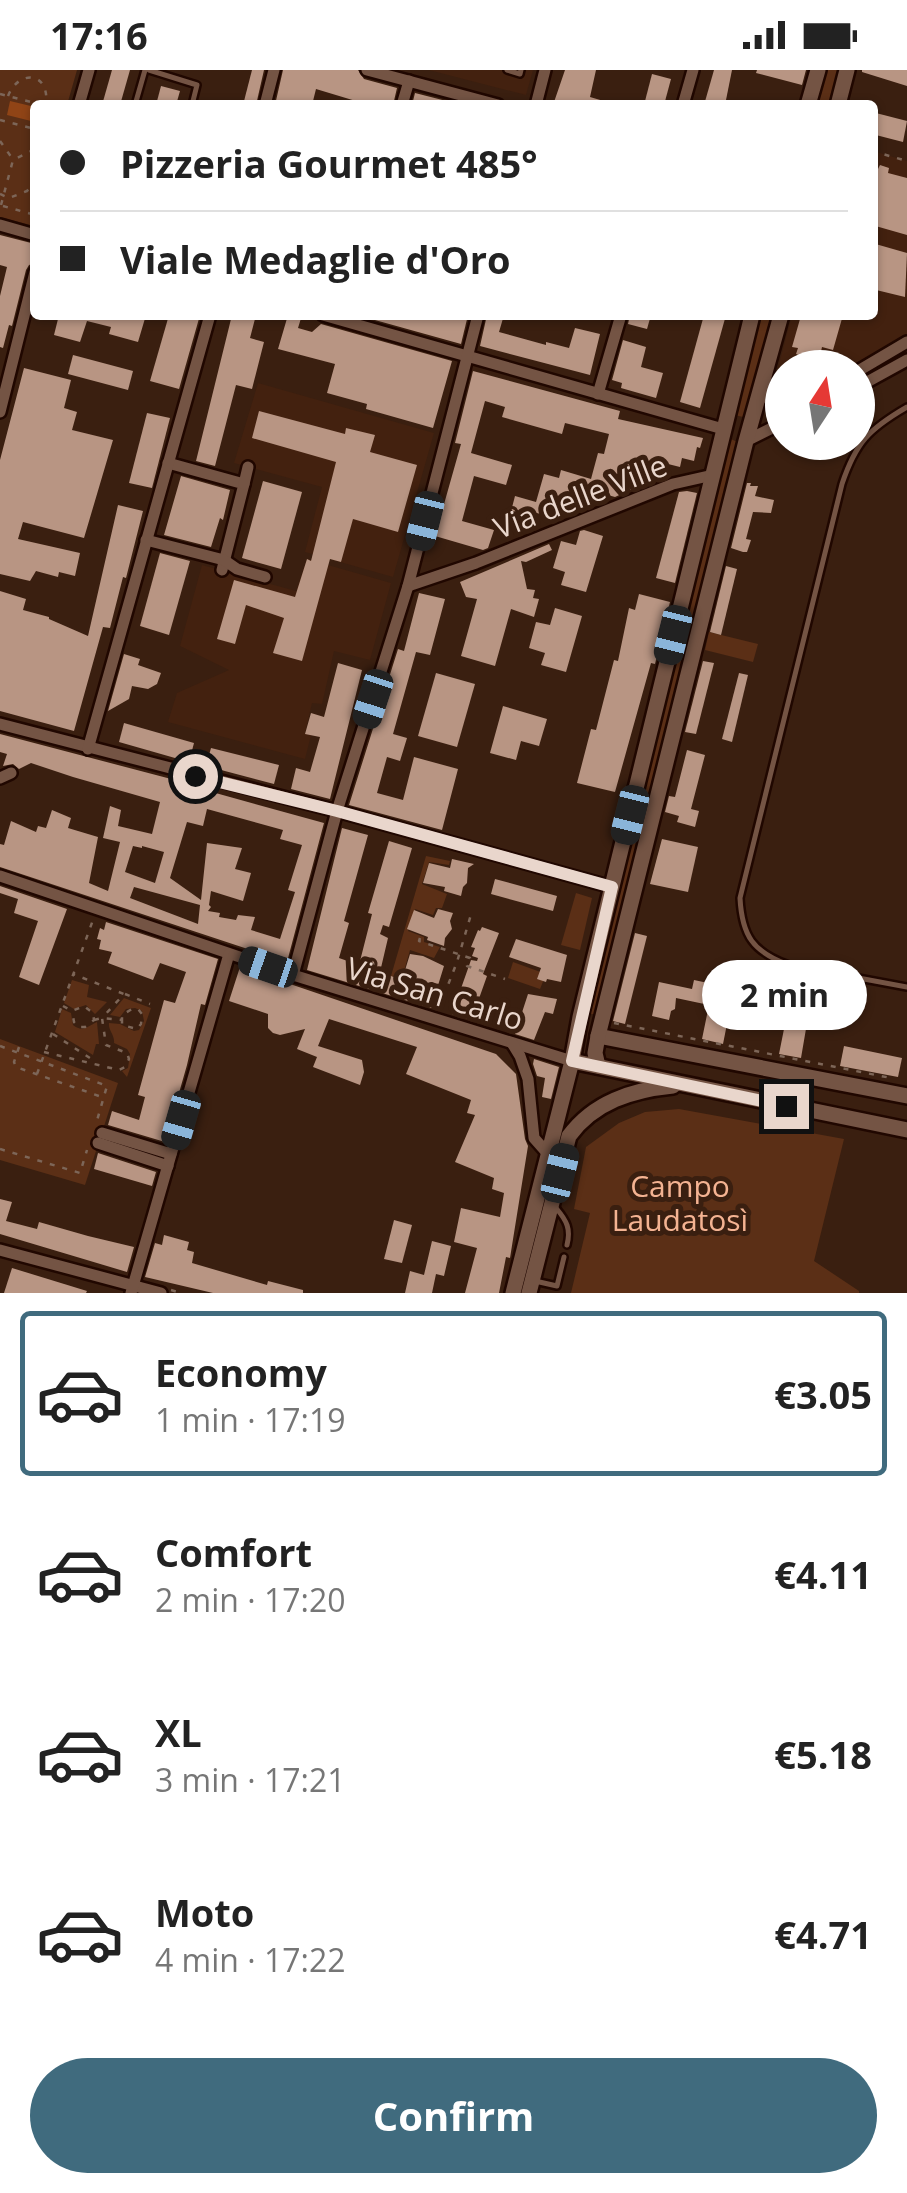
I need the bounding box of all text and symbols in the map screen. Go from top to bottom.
text: 17:16 [50,9,148,61]
text: Pizzeria Gourmet 485° [120,137,538,189]
text: Viale Medaglie d'Oro [120,233,511,285]
north arrow [765,350,875,460]
map controls [765,350,875,460]
street label: Via delle Ville [488,444,672,548]
car [403,488,447,554]
car [651,602,695,668]
car [349,666,397,732]
route start [173,754,218,799]
car [608,782,652,848]
car [235,943,301,991]
street label: Via San Carlo [342,947,528,1039]
callout: 2 min [704,961,868,1031]
text: 2 min [740,973,829,1016]
route end [764,1084,809,1129]
car [158,1087,204,1153]
car [538,1140,582,1206]
park label: Campo Laudatosì [612,1165,748,1240]
text: Economy [155,1346,327,1398]
icon: car [35,1349,125,1439]
text: €3.05 [774,1368,872,1420]
text: 1 min · 17:19 [155,1398,346,1441]
text: Comfort [155,1526,312,1578]
icon: car [35,1529,125,1619]
text: €4.11 [774,1548,872,1600]
text: 2 min · 17:20 [155,1578,346,1621]
text: XL [155,1706,202,1758]
icon: car [35,1709,125,1799]
text: €5.18 [774,1728,872,1780]
text: 3 min · 17:21 [155,1758,346,1801]
text: Moto [155,1886,254,1938]
icon: car [35,1889,125,1979]
text: €4.71 [774,1908,872,1960]
text: 4 min · 17:22 [155,1938,346,1981]
button: Confirm [30,2058,877,2173]

